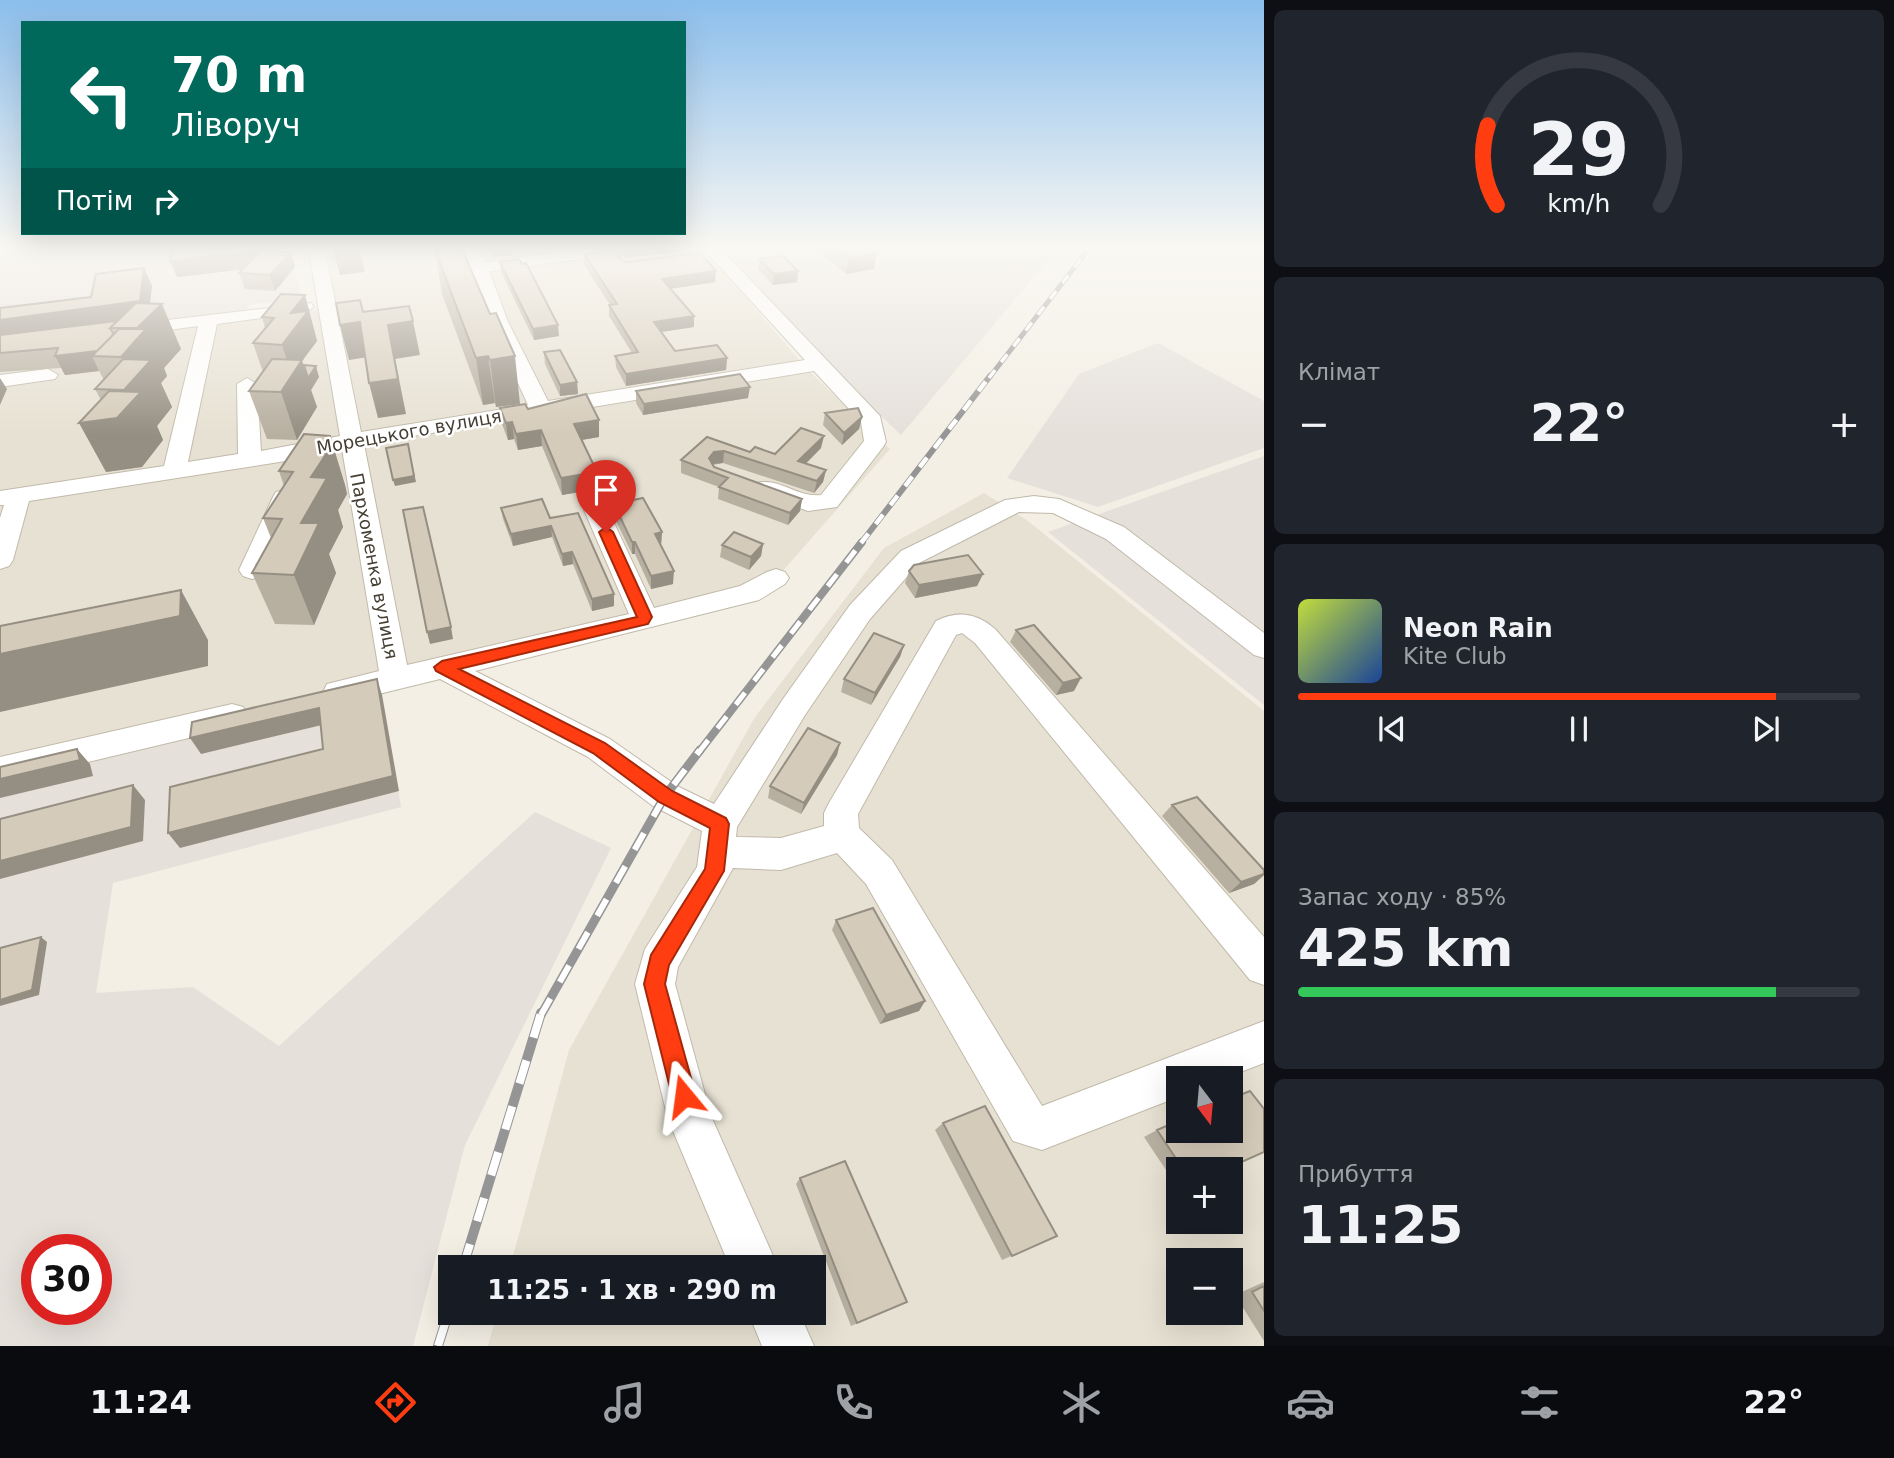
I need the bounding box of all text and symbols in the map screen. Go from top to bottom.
text: 70 m [171,47,307,104]
icon: left [56,49,147,140]
text: Ліворуч [171,106,301,144]
text: 29 [1528,107,1630,192]
icon: right [147,182,185,220]
text: Потім [56,186,133,216]
text: km/h [1547,188,1611,217]
text: Клімат [1298,359,1380,385]
text: 22° [1530,393,1628,453]
text: − [1298,402,1330,446]
text: + [1828,402,1860,446]
street label: Морецького вулиця [315,405,503,458]
pin [576,460,636,532]
street label: Пархоменка вулиця [346,471,403,661]
icon: arrive [587,471,625,509]
text: Neon Rain [1403,613,1553,643]
text: Kite Club [1403,643,1507,669]
icon: previous [1373,710,1411,748]
icon: pause [1560,710,1598,748]
icon: next [1747,710,1785,748]
text: Запас ходу · 85% [1298,884,1506,910]
text: 425 km [1298,918,1513,978]
position arrow [647,1059,721,1133]
north arrow [1166,1066,1242,1143]
map controls [1166,1066,1243,1325]
button: + [1166,1157,1243,1234]
text: Прибуття [1298,1161,1413,1187]
text: 11:25 [1298,1195,1464,1255]
speed limit sign: 30 [21,1234,112,1325]
button: − [1166,1248,1243,1325]
text: 11:25 · 1 хв · 290 m [487,1275,777,1305]
icon: directions [371,1378,420,1427]
icon: music [600,1378,649,1427]
icon: phone [829,1378,878,1427]
icon: climate [1057,1378,1106,1427]
icon: car [1286,1378,1335,1427]
icon: filters [1515,1378,1564,1427]
text: 11:24 [90,1383,192,1421]
text: 22° [1744,1383,1804,1421]

